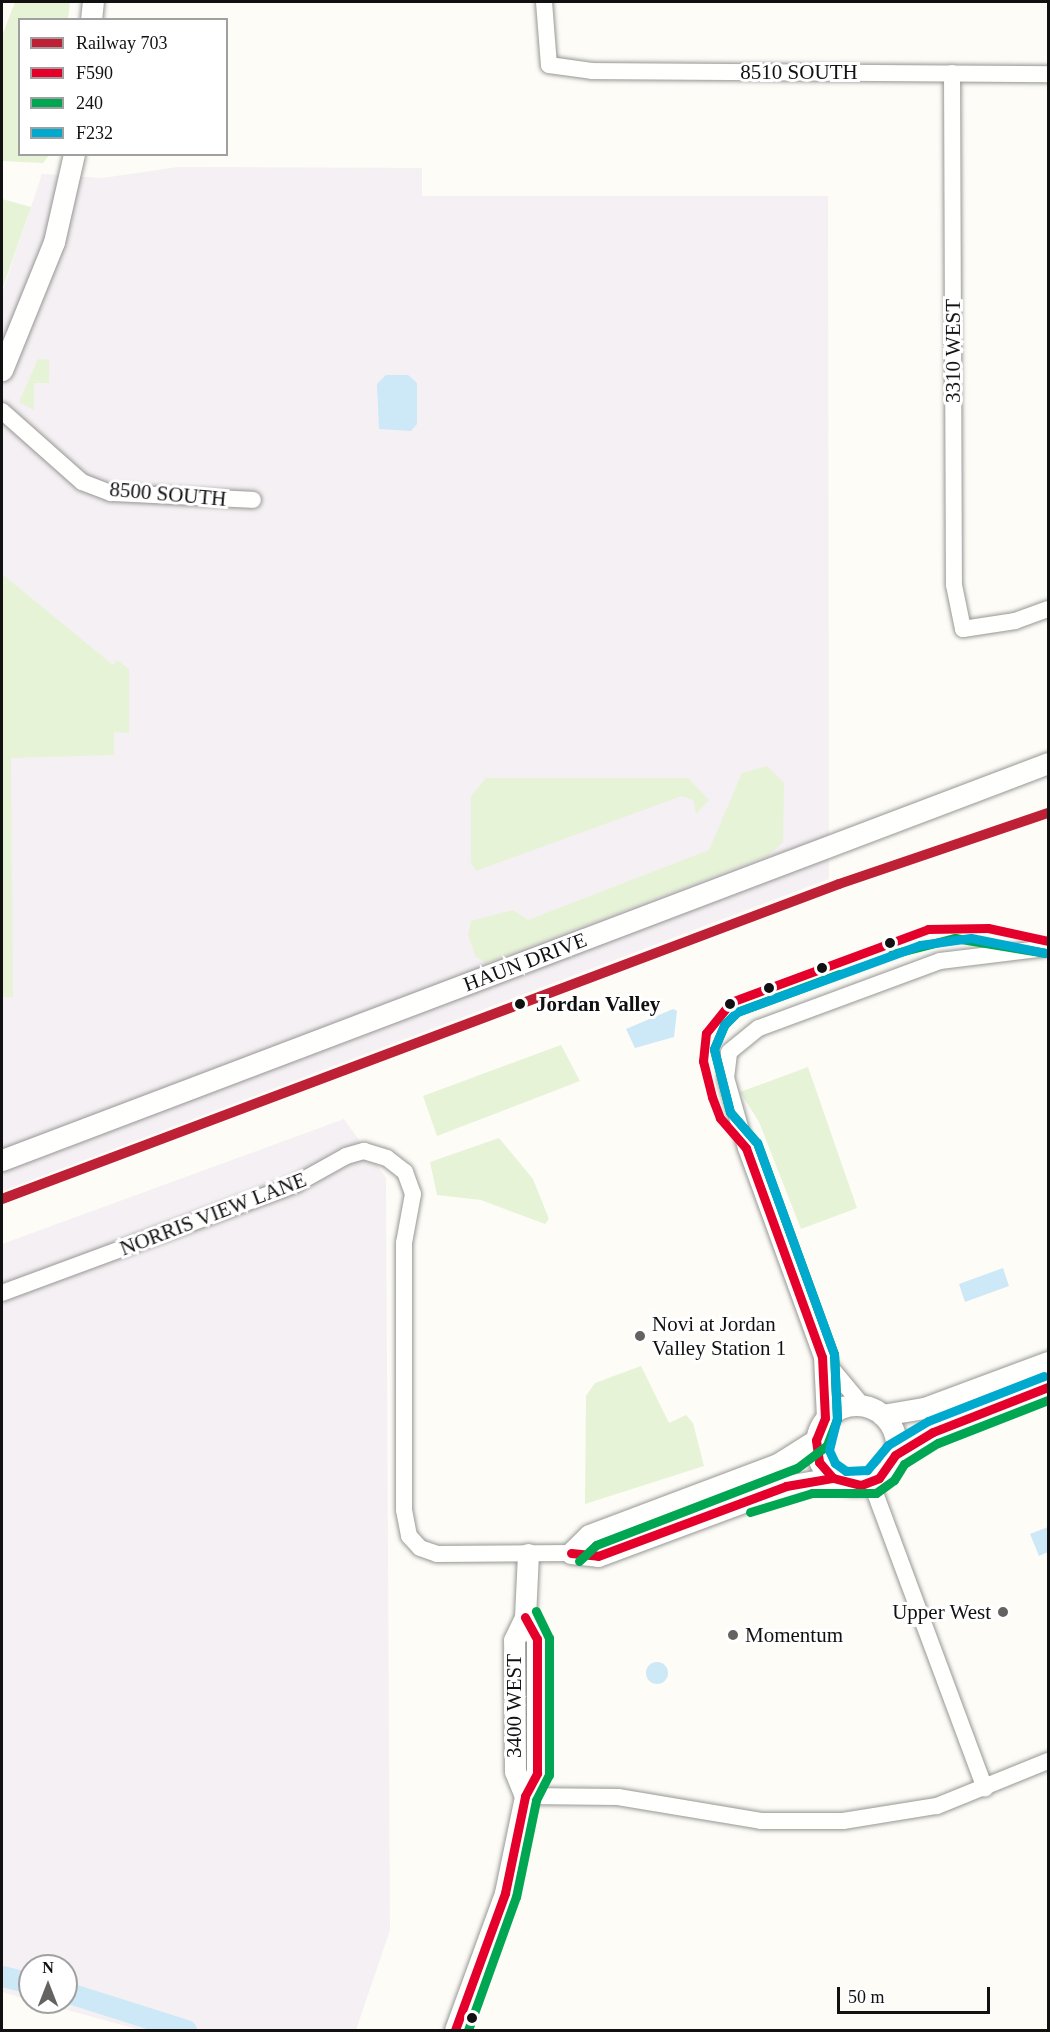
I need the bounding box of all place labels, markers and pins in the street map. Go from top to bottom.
unlabelled marker [884,937,896,949]
unlabelled marker [816,962,828,974]
unlabelled marker [763,982,775,994]
place label: Jordan Valley [536,991,661,1017]
marker: Jordan Valley [509,993,531,1015]
unlabelled marker [724,998,736,1010]
place label: Novi at Jordan Valley Station 1 [652,1311,786,1361]
marker: Novi at Jordan Valley Station 1 [633,1329,647,1343]
place label: Upper West [892,1599,991,1625]
marker: Upper West [996,1605,1010,1619]
place label: Momentum [745,1622,843,1648]
marker: Momentum [726,1628,740,1642]
unlabelled marker [466,2012,478,2024]

